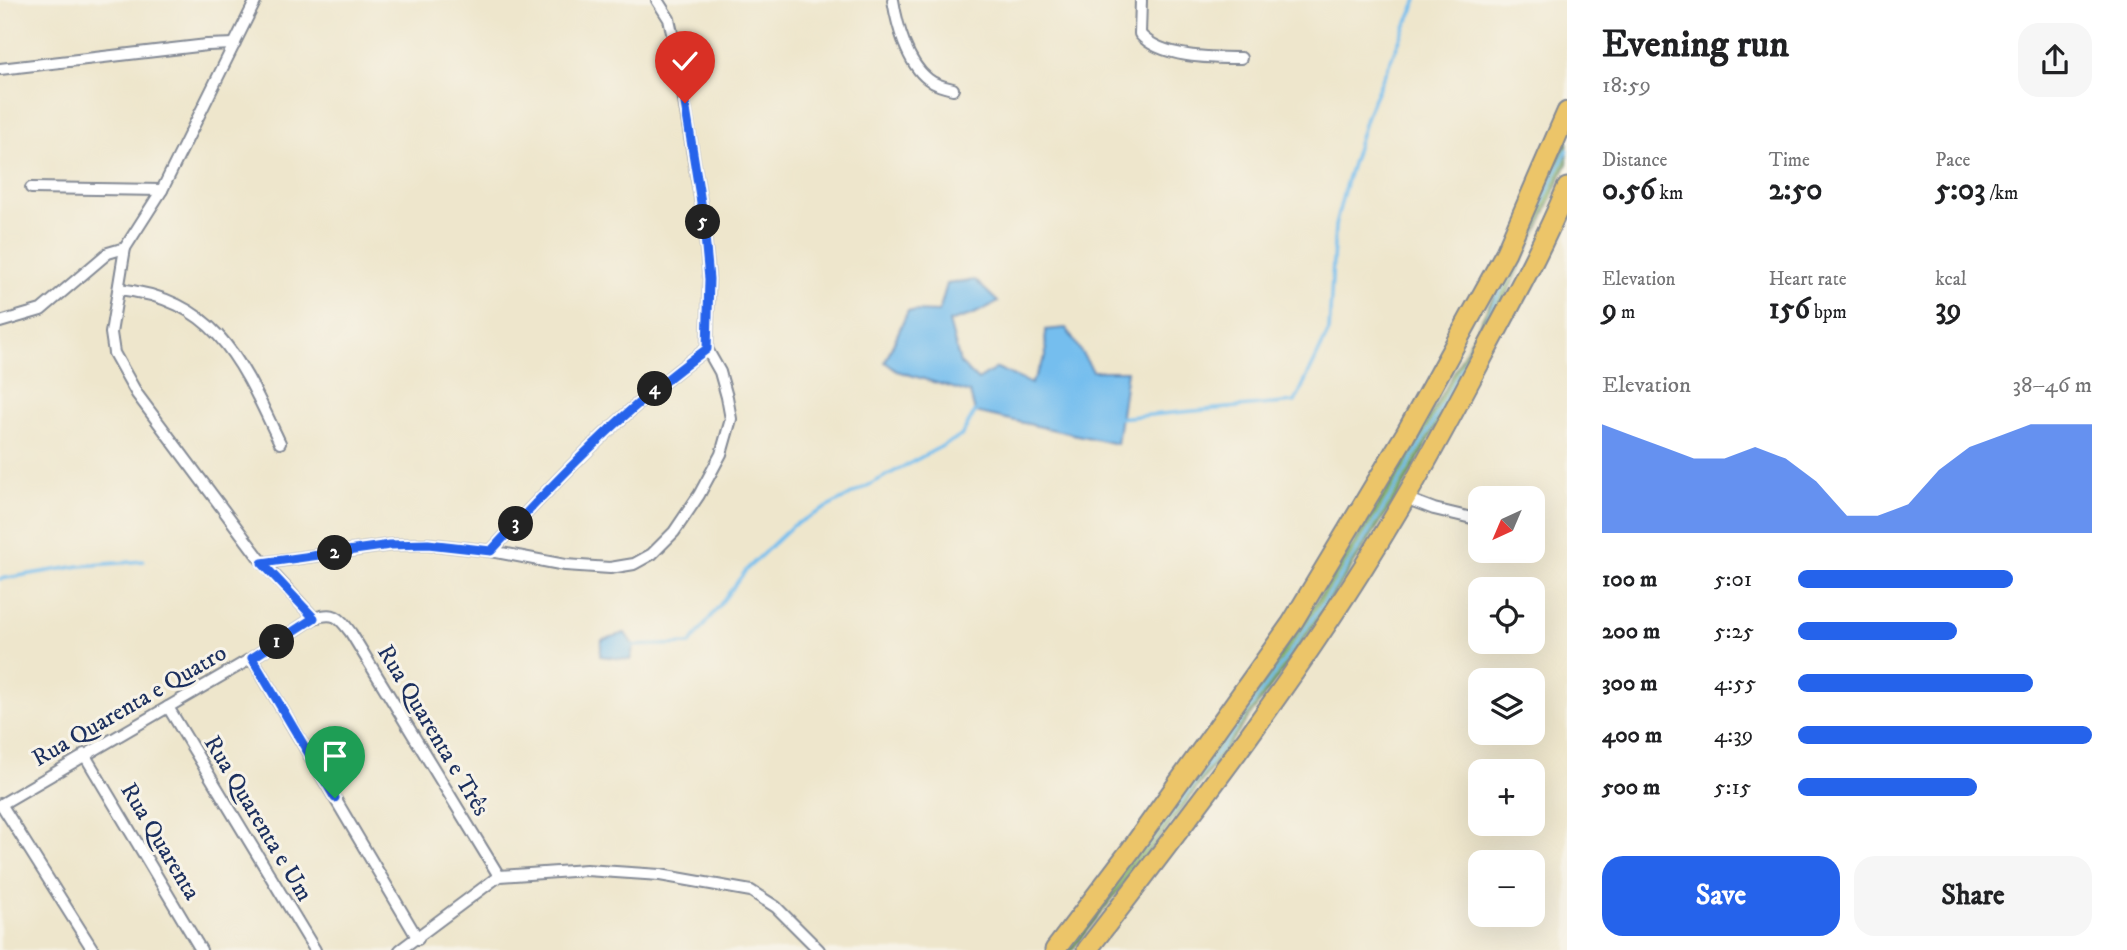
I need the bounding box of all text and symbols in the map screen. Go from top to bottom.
text: Evening run [1602,21,1789,69]
button: share [2018,23,2092,97]
pin [655,31,715,103]
icon: check [666,42,704,80]
text: 18:59 [1602,71,1651,100]
text: Distance [1602,149,1667,172]
text: Time [1769,149,1810,172]
text: Pace [1935,149,1970,172]
text: 0.56 [1602,172,1655,209]
text: 2:50 [1769,172,1822,209]
text: 5:03 [1935,172,1985,209]
text: km [1655,182,1683,205]
text: /km [1985,182,2018,205]
pin: 5 [686,204,720,240]
text: 5 [698,210,707,233]
text: Elevation [1602,268,1676,291]
text: Heart rate [1769,268,1847,291]
text: kcal [1935,268,1967,291]
text: 9 [1602,291,1617,328]
text: 156 [1769,291,1810,328]
text: 39 [1935,291,1962,328]
text: m [1617,301,1635,324]
text: bpm [1810,301,1847,324]
text: Elevation [1602,371,1691,400]
text: 38–46 m [2012,371,2092,400]
pin: 4 [638,372,672,406]
text: 4 [649,377,660,400]
north arrow [1468,486,1545,564]
map controls [1468,486,1545,927]
pin: 3 [498,506,534,542]
text: 3 [512,512,519,535]
pin: 2 [318,536,352,570]
text: 2 [330,541,339,564]
text: 100 m [1602,565,1657,594]
text: 5:01 [1714,565,1752,594]
button: locate [1468,577,1545,654]
text: 200 m [1602,617,1660,646]
text: 5:25 [1714,617,1754,646]
pin: 1 [260,624,294,660]
text: 1 [273,630,280,653]
street label: Rua Quarenta e Quatro [27,638,232,774]
street label: Rua Quarenta e Três [370,639,496,822]
button: layers [1468,668,1545,745]
text: 300 m [1602,669,1658,698]
text: 4:55 [1714,669,1756,698]
text: 400 m [1602,721,1662,750]
text: 4:39 [1714,721,1753,750]
pin [305,726,365,798]
street label: Rua Quarenta e Um [197,730,319,907]
icon: arrive [316,737,354,775]
button: + [1468,759,1545,836]
text: 500 m [1602,773,1660,802]
text: 5:15 [1714,773,1751,802]
street label: Rua Quarenta [113,777,207,906]
button: − [1468,850,1545,927]
button: Save [1602,856,1840,936]
button: Share [1854,856,2092,936]

